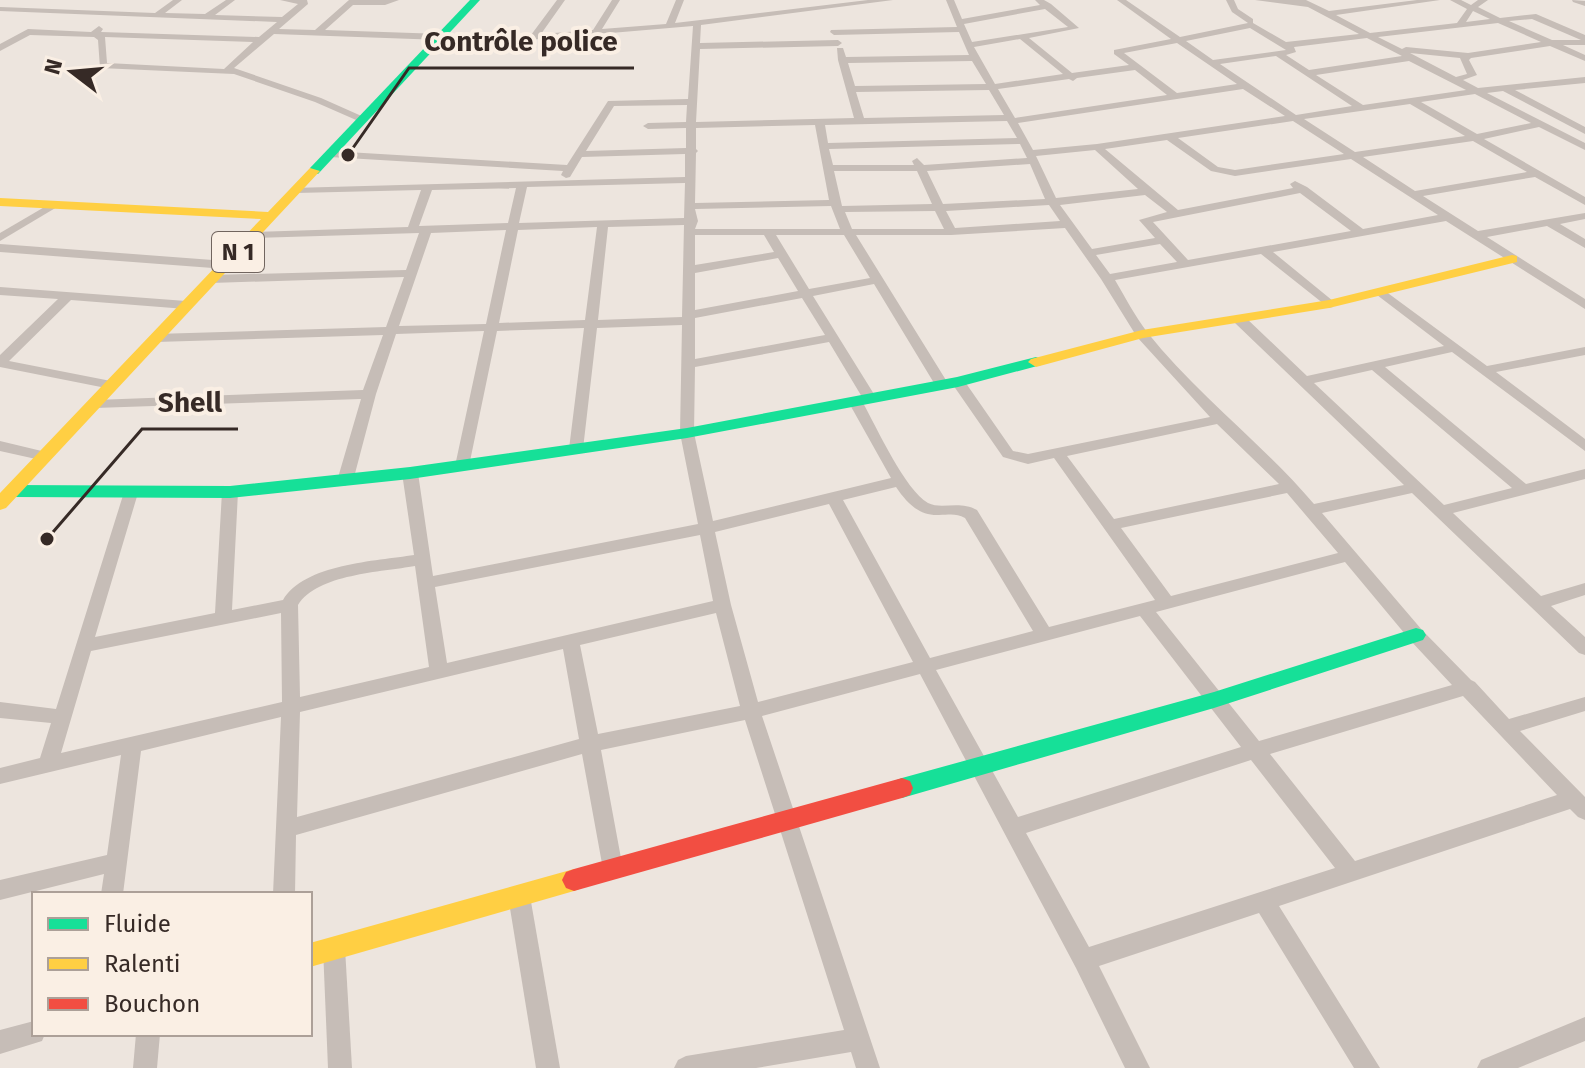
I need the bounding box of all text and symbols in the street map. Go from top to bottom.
callout: Contrôle police [409,16,634,68]
text: Contrôle police [424,25,618,58]
north arrow [32,32,112,112]
text: N [38,56,68,77]
road number: N 1 [212,232,264,272]
callout: Shell [142,377,238,429]
text: Shell [158,386,223,419]
legend [32,892,312,1036]
text: Fluide [104,910,171,938]
text: Ralenti [104,950,181,978]
text: Bouchon [104,990,200,1018]

